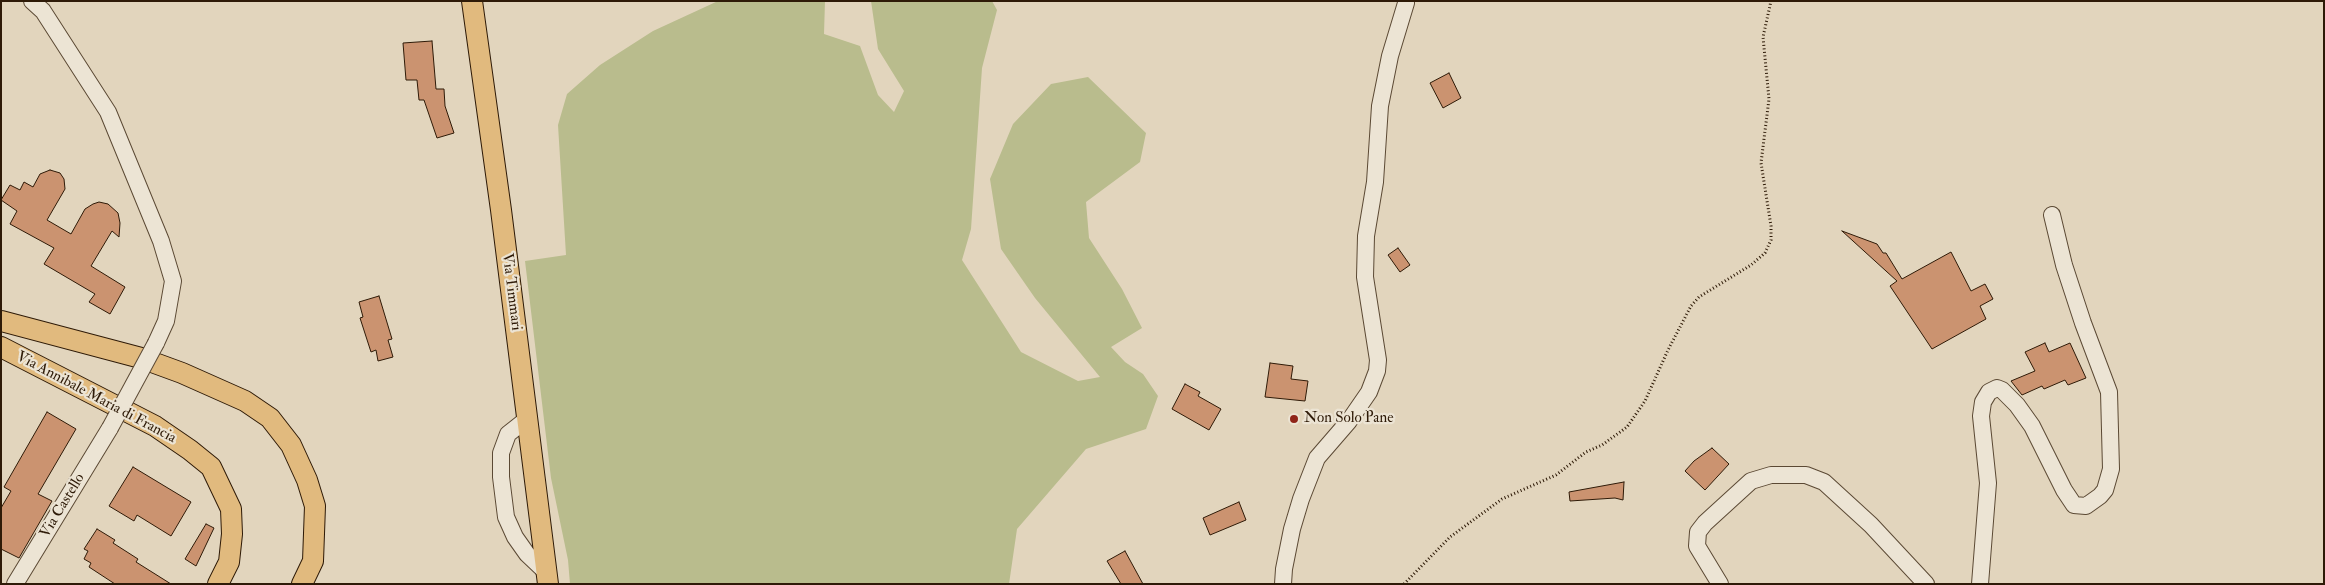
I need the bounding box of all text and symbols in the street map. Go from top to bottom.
street label: Via Timmari [497,252,525,332]
street label: Via Annibale Maria di Francia [13,348,179,448]
place label: Non Solo Pane [1304,410,1393,428]
marker: Non Solo Pane [1288,413,1300,425]
street label: Via Castello [37,470,89,542]

